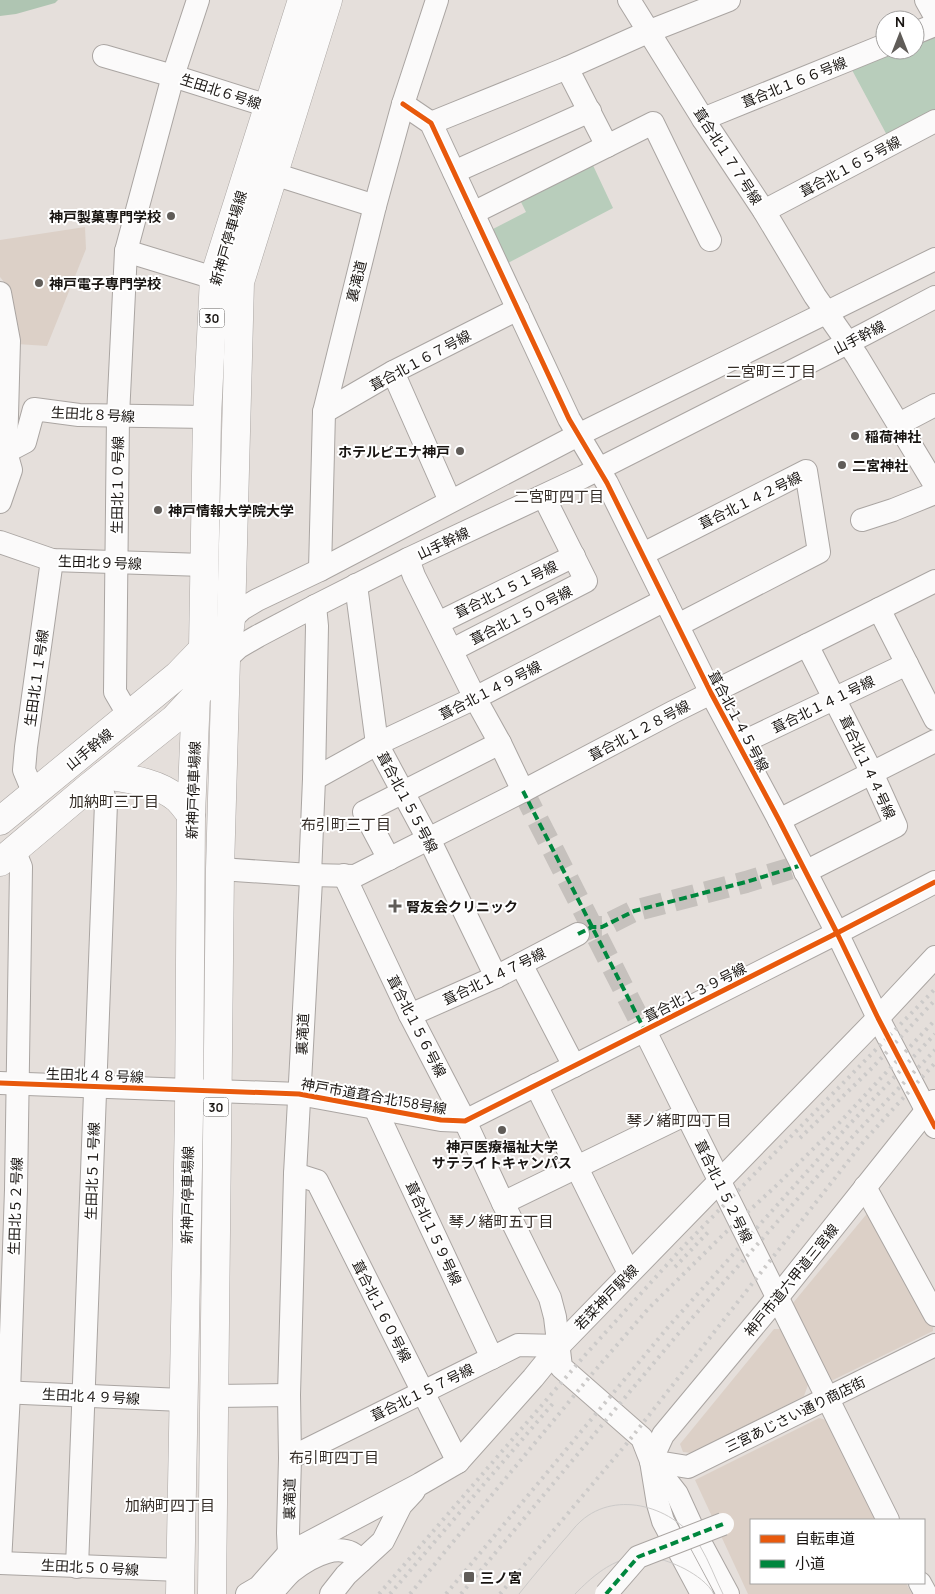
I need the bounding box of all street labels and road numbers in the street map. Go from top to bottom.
street label: 葺合北１６６号線 [739,52,849,112]
street label: 生田北６号線 [178,69,264,113]
street label: 葺合北１７７号線 [690,104,766,208]
street label: 葺合北１６５号線 [796,131,904,201]
street label: 新神戸停車場線 [205,188,251,288]
street label: 裏滝道 [342,258,370,304]
road number: 30 [200,308,224,328]
street label: 山手幹線 [830,316,888,358]
street label: 葺合北１６７号線 [366,325,474,395]
street label: 生田北８号線 [51,402,135,426]
street label: 生田北１０号線 [107,436,127,534]
street label: 葺合北１４２号線 [696,467,804,533]
street label: 山手幹線 [414,523,472,563]
street label: 生田北９号線 [58,551,142,573]
street label: 葺合北１５１号線 [452,556,560,622]
street label: 葺合北１５０号線 [467,581,575,649]
street label: 生田北１１号線 [20,628,52,728]
street label: 葺合北１４９号線 [436,656,544,724]
street label: 葺合北１４５号線 [704,667,774,775]
street label: 葺合北１４１号線 [769,671,877,737]
street label: 葺合北１２８号線 [585,695,693,765]
street label: 葺合北１４４号線 [836,712,900,822]
street label: 山手幹線 [61,724,117,774]
street label: 新神戸停車場線 [182,741,204,839]
street label: 葺合北１５５号線 [373,748,443,856]
street label: 葺合北１４７号線 [440,943,548,1009]
street label: 葺合北１３９号線 [641,958,749,1026]
street label: 葺合北１５６号線 [383,972,451,1080]
street label: 裏滝道 [291,1013,313,1055]
street label: 生田北４８号線 [46,1064,144,1086]
street label: 神戸市道葺合北158号線 [300,1074,448,1118]
road number: 30 [204,1098,228,1116]
street label: 生田北５１号線 [81,1122,103,1220]
street label: 葺合北１５２号線 [691,1137,757,1245]
street label: 新神戸停車場線 [177,1146,197,1244]
street label: 生田北５２号線 [4,1157,26,1255]
street label: 葺合北１５９号線 [402,1178,466,1288]
street label: 神戸市道六甲道三宮線 [740,1220,842,1340]
street label: 葺合北１６０号線 [348,1257,416,1365]
street label: 若菜神戸駅線 [570,1260,642,1334]
street label: 葺合北１５７号線 [368,1359,476,1425]
street label: 三宮あじさい通り商店街 [722,1372,868,1456]
street label: 生田北４９号線 [42,1384,140,1408]
street label: 裏滝道 [279,1478,299,1520]
street label: 生田北５０号線 [41,1555,139,1579]

